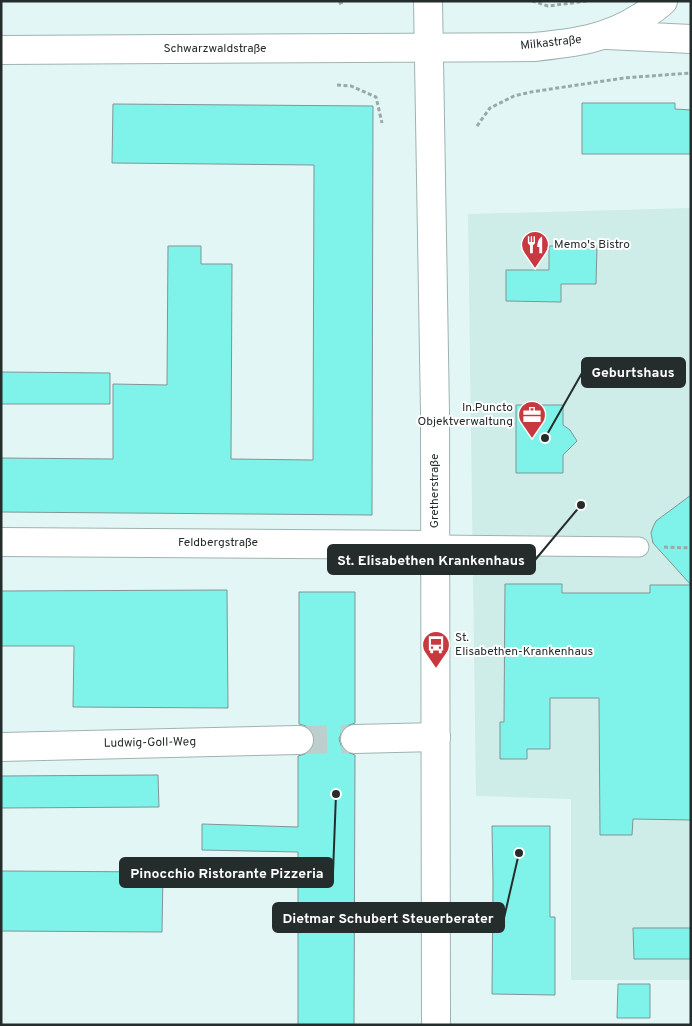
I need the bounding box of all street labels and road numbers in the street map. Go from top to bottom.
street label: Milkastraße [520,32,582,54]
street label: Schwarzwaldstraße [163,41,267,57]
street label: Gretherstraße [427,454,443,528]
street label: Feldbergstraße [178,535,258,551]
street label: Ludwig-Goll-Weg [104,734,196,752]

